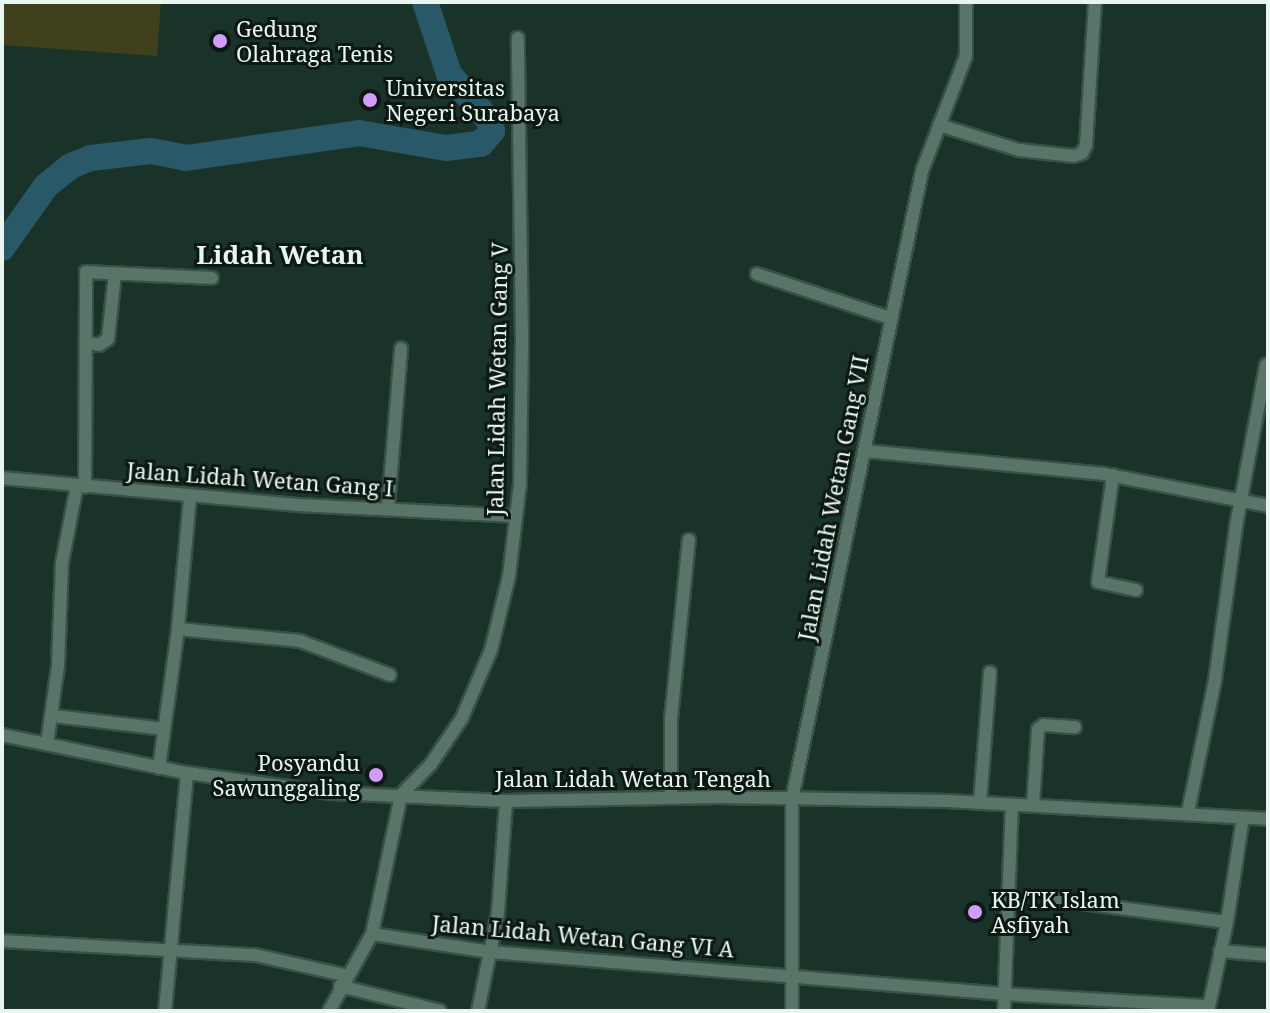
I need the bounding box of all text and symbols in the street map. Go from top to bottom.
place label: Gedung Olahraga Tenis [236,15,393,66]
marker: Gedung Olahraga Tenis [211,32,229,50]
place label: Universitas Negeri Surabaya [386,74,560,126]
marker: Universitas Negeri Surabaya [361,91,379,109]
district label: Lidah Wetan [196,239,364,271]
street label: Jalan Lidah Wetan Gang V [481,242,513,516]
street label: Jalan Lidah Wetan Gang VII [792,353,874,643]
street label: Jalan Lidah Wetan Gang I [126,457,394,501]
place label: Posyandu Sawunggaling [213,749,360,800]
marker: Posyandu Sawunggaling [367,766,385,784]
street label: Jalan Lidah Wetan Tengah [495,766,771,792]
place label: KB/TK Islam Asfiyah [991,886,1120,938]
marker: KB/TK Islam Asfiyah [966,903,984,921]
street label: Jalan Lidah Wetan Gang VI A [431,910,735,962]

